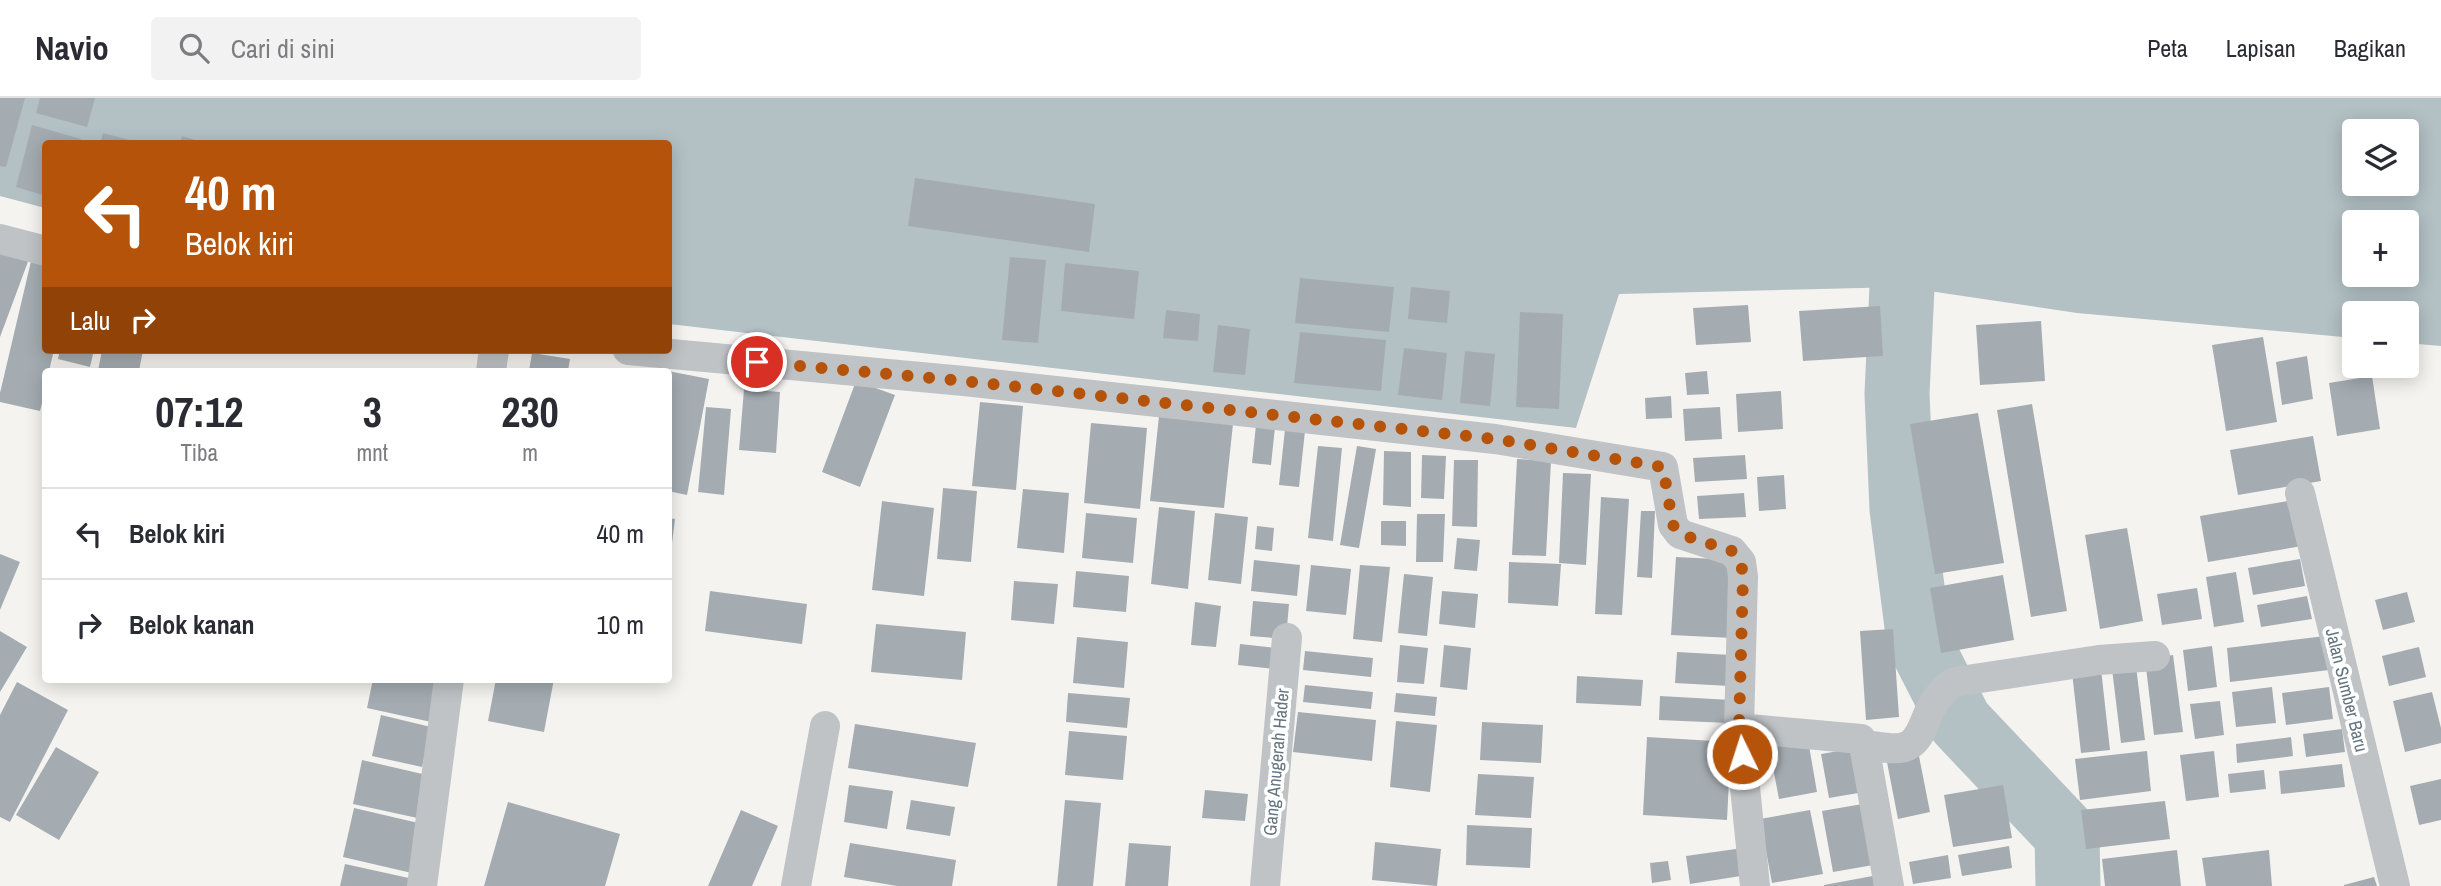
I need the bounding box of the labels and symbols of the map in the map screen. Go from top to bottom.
pin [727,332,787,392]
street label: Jalan Sumber Baru [2320,626,2374,754]
street label: Gang Anugerah Hader [1257,687,1295,837]
position arrow [1705,717,1779,791]

